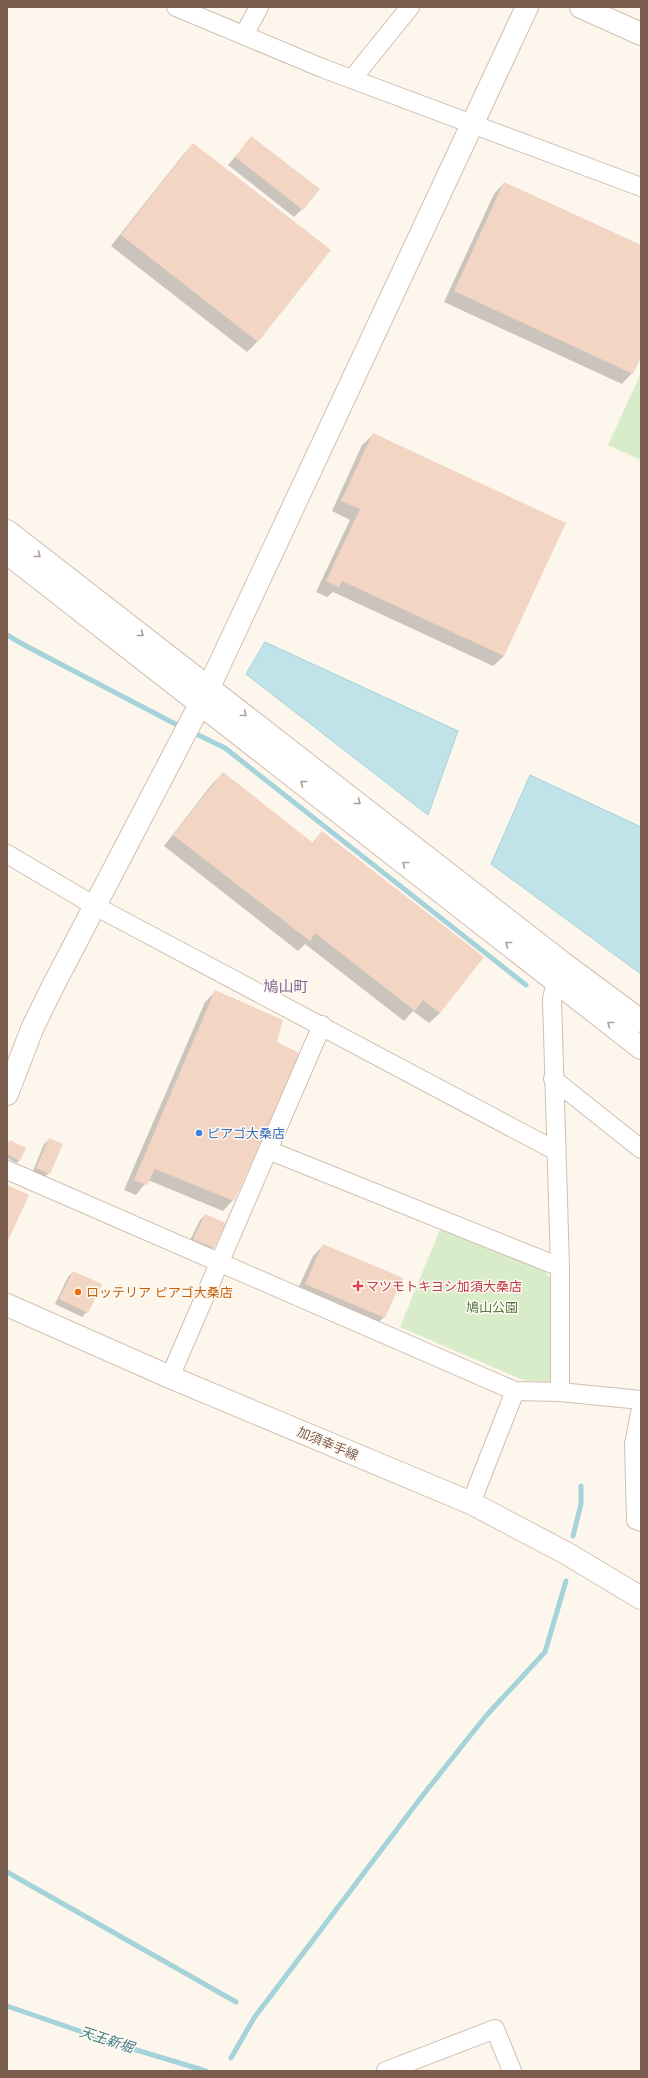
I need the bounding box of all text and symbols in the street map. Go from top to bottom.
one-way arrow [33,550,40,557]
one-way arrow [136,630,143,637]
one-way arrow [239,709,246,716]
one-way arrow [301,781,308,788]
one-way arrow [353,797,360,804]
one-way arrow [403,861,410,868]
one-way arrow [505,941,512,948]
district label: 鳩山町 [263,977,309,996]
one-way arrow [608,1021,615,1028]
place label: ピアゴ大桑店 [207,1125,285,1141]
marker: ピアゴ大桑店 [194,1128,204,1138]
place label: マツモトキヨシ加須大桑店 [366,1278,522,1294]
marker: マツモトキヨシ加須大桑店 [353,1281,363,1291]
place label: ロッテリア ピアゴ大桑店 [86,1284,233,1300]
marker: ロッテリア ピアゴ大桑店 [73,1287,83,1297]
park label: 鳩山公園 [466,1299,518,1315]
street label: 加須幸手線 [295,1423,361,1463]
water label: 天王新堀 [78,2022,138,2056]

